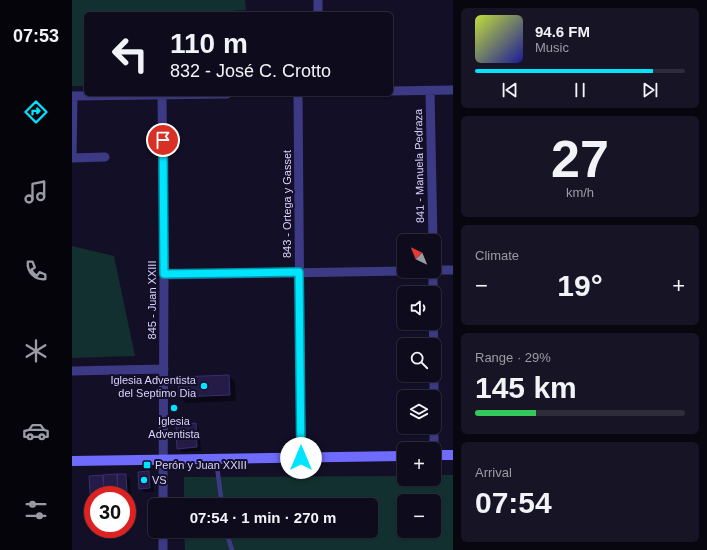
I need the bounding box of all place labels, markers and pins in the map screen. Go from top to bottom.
pin [146,123,180,157]
place label: Iglesia Adventista del Septimo Dia [110,374,197,399]
marker: Iglesia Adventista del Septimo Dia [199,381,209,391]
marker: Iglesia Adventista [169,403,179,413]
place label: Iglesia Adventista [148,415,201,440]
place label: Perón y Juan XXIII [155,459,247,471]
marker: Perón y Juan XXIII [142,460,152,470]
place label: VS [152,474,167,486]
marker: VS [139,475,149,485]

